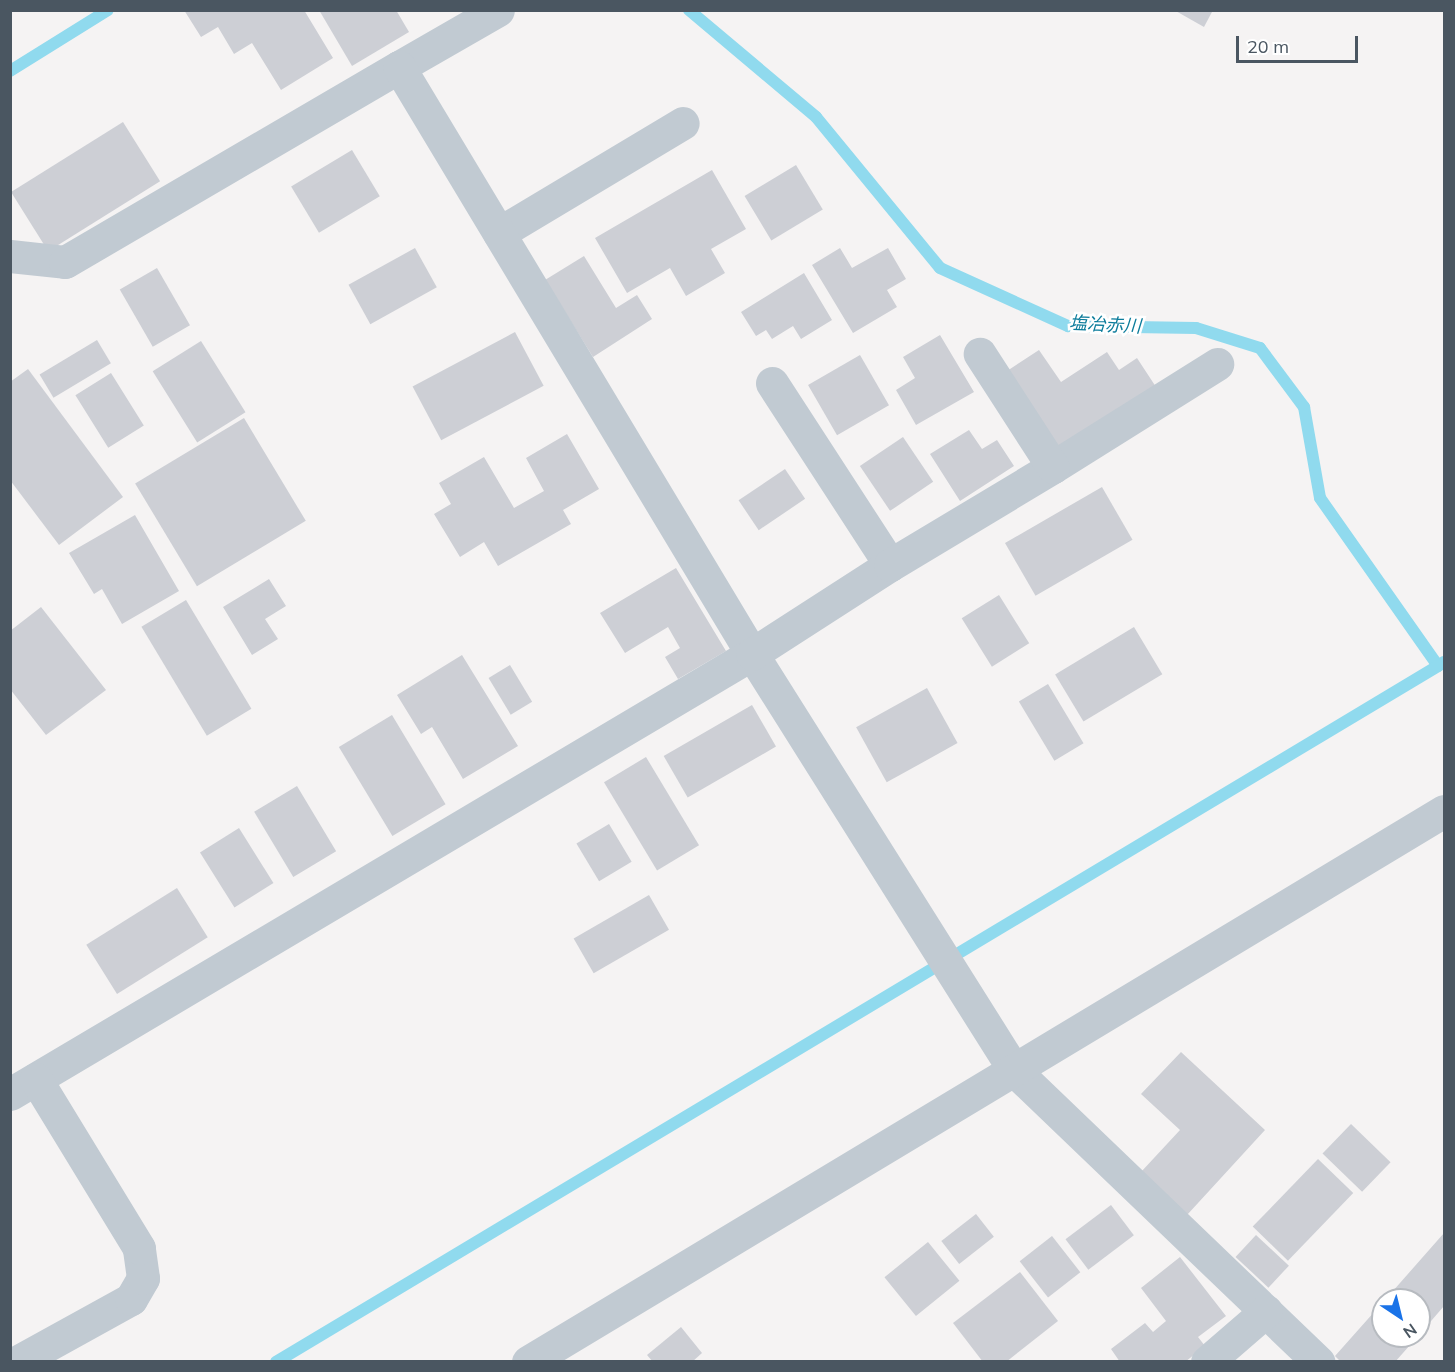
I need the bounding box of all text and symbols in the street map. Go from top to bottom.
scale bar [1239,24,1360,62]
text: 20 m [1247,35,1289,58]
water label: 塩冶赤川 [1068,312,1142,338]
north arrow [1371,1288,1431,1348]
text: N [1399,1319,1421,1343]

